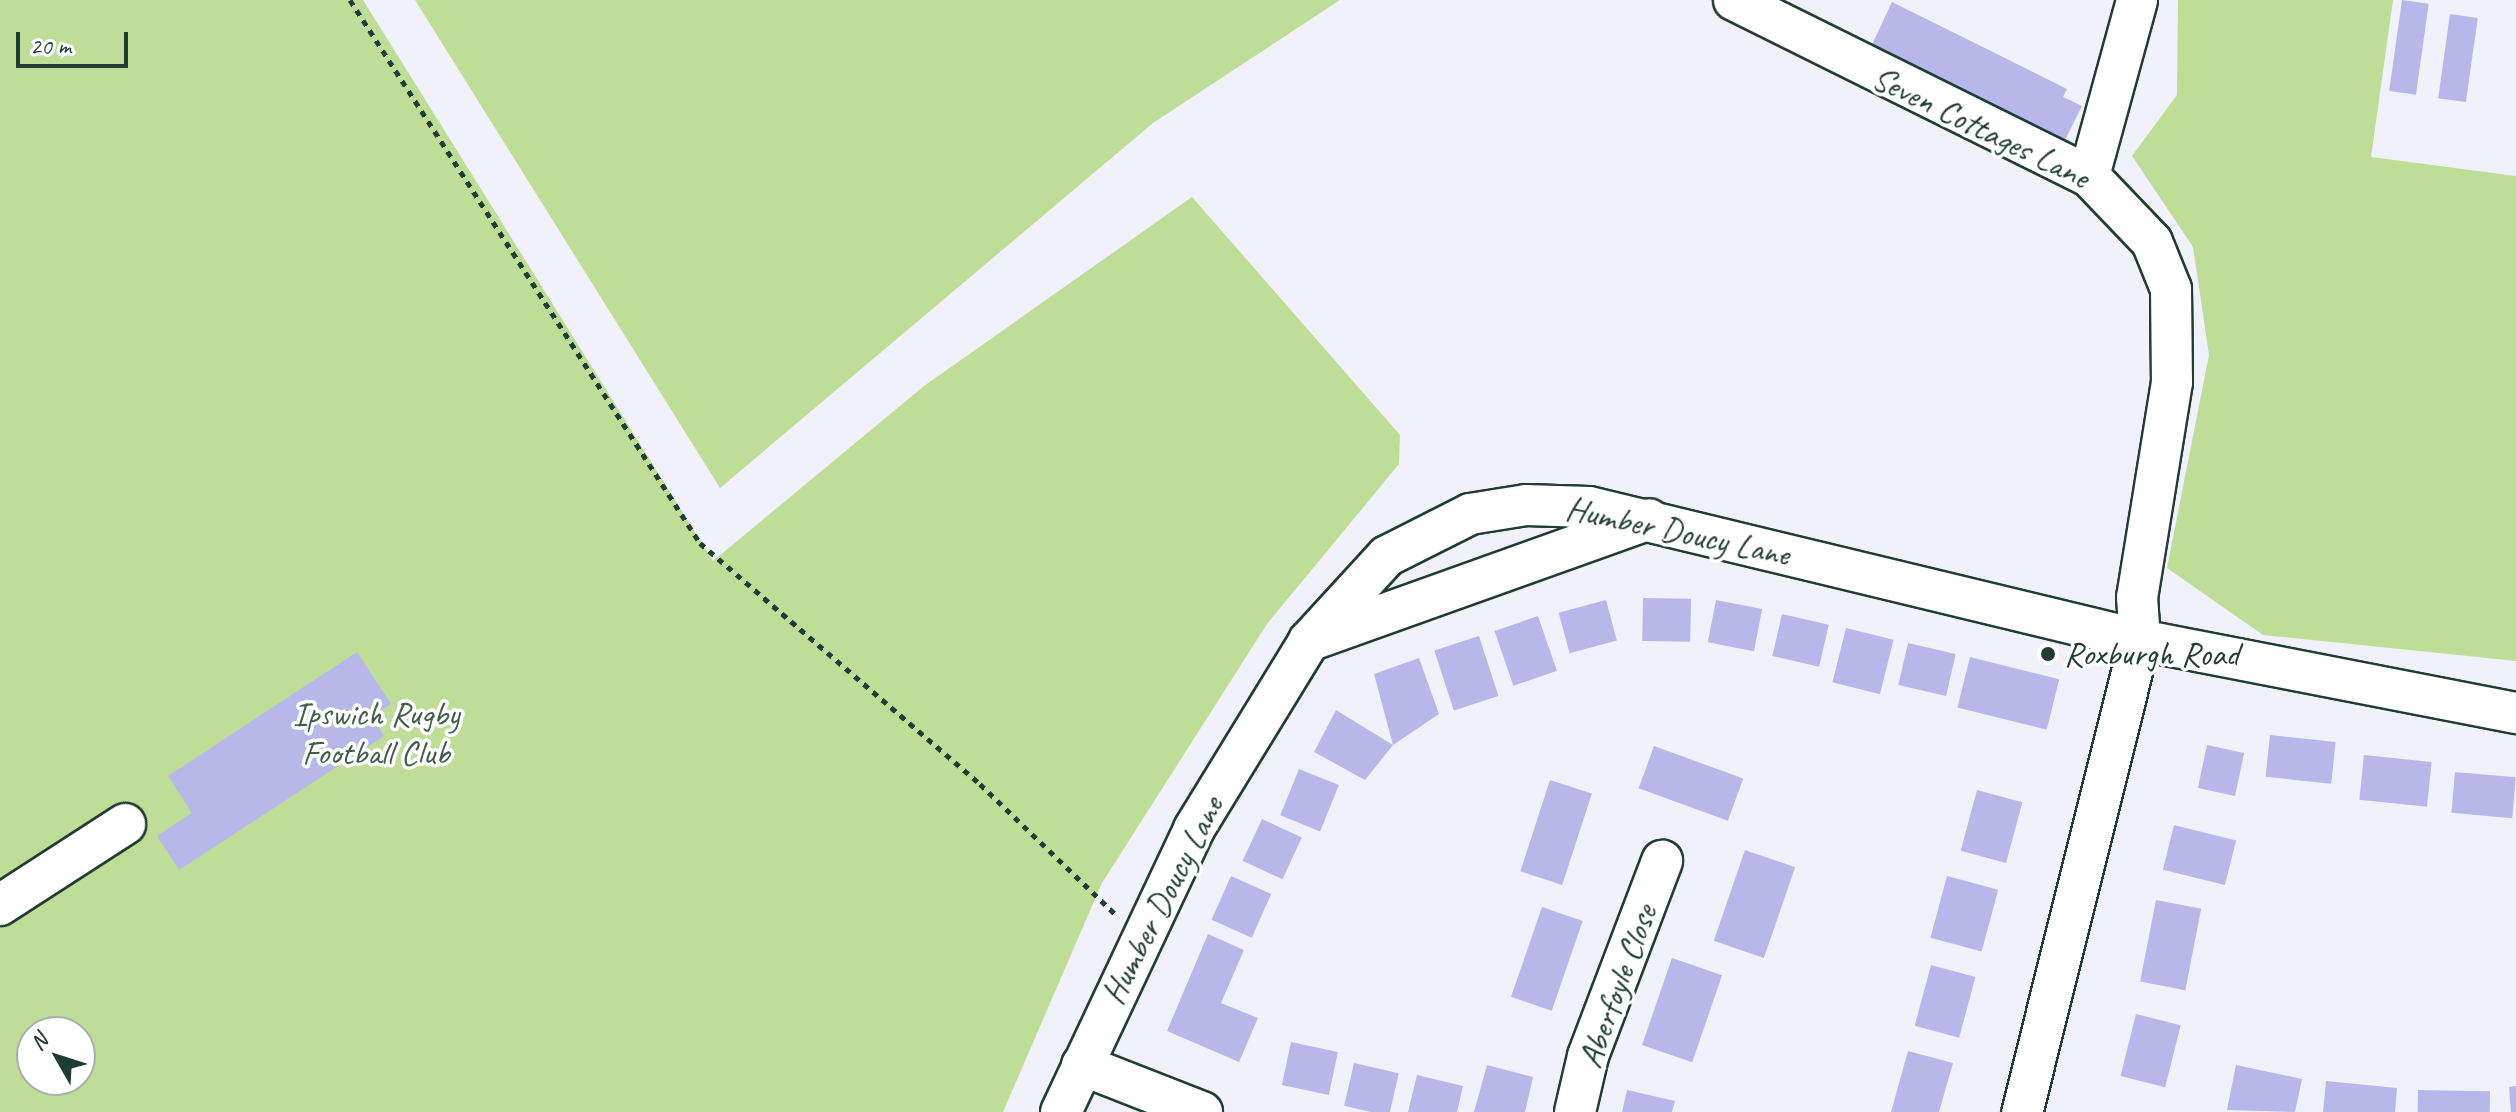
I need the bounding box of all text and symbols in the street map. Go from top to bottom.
scale bar [20,16,132,66]
text: 20 m [30,31,71,61]
street label: Seven Cottages Lane [1866,57,2096,197]
street label: Humber Doucy Lane [1562,487,1794,575]
place label: Roxburgh Road [2064,634,2238,674]
marker: Roxburgh Road [2039,645,2057,663]
park label: Ipswich Rugby Football Club [293,693,459,772]
street label: Humber Doucy Lane [1092,789,1232,1011]
street label: Aberfoyle Close [1569,899,1665,1073]
north arrow [16,1016,96,1096]
text: N [24,1028,54,1056]

